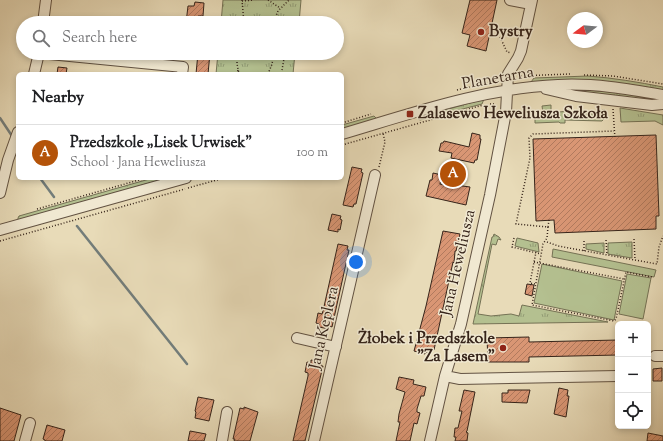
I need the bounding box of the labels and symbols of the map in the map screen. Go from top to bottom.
north arrow [567,12,603,48]
place label: Bystry [489,21,533,44]
marker: Bystry [476,27,486,37]
street label: Planetarna [460,61,537,97]
place label: Zalasewo Heweliusza Szkoła [418,103,609,126]
marker: Zalasewo Heweliusza Szkoła [405,109,415,119]
pin: A [440,159,466,189]
street label: Jana Heweliusza [435,207,483,320]
your location [346,252,366,272]
street label: Jana Keplera [304,284,346,373]
place label: Żłobek i Przedszkole "Za Lasem" [358,327,496,369]
marker: Żłobek i Przedszkole "Za Lasem" [498,343,508,353]

